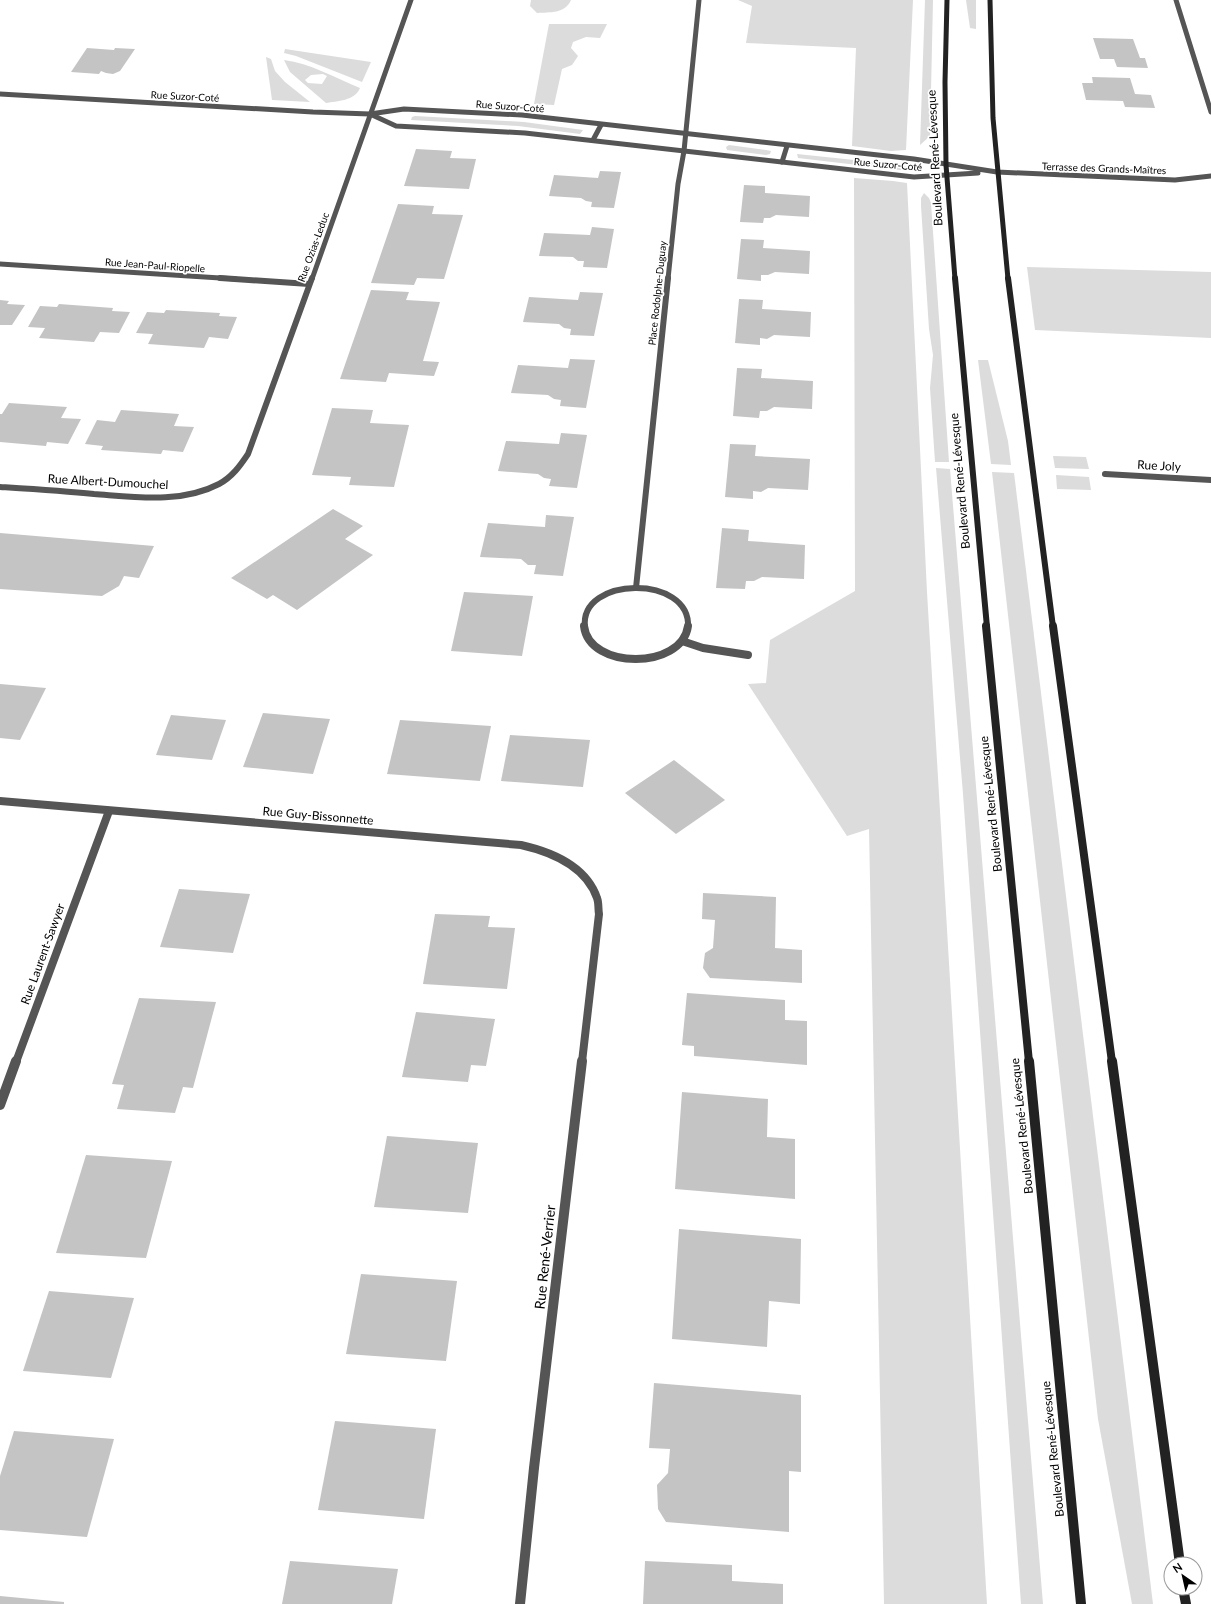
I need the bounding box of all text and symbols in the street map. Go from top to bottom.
street label: Rue Suzor-Coté [150,88,220,104]
street label: Boulevard René-Lévesque [923,90,946,226]
street label: Rue Suzor-Coté [475,98,545,114]
street label: Rue Suzor-Coté [853,155,923,173]
street label: Terrasse des Grands-Maîtres [1042,160,1166,176]
street label: Rue Ozias-Leduc [295,210,331,283]
street label: Place Rodolphe-Duguay [646,239,669,346]
street label: Rue Jean-Paul-Riopelle [105,256,205,274]
street label: Boulevard René-Lévesque [946,412,973,550]
street label: Rue Joly [1137,457,1182,474]
street label: Rue Albert-Dumouchel [47,471,169,492]
street label: Boulevard René-Lévesque [976,735,1005,873]
street label: Rue Guy-Bissonnette [262,803,374,828]
street label: Rue Laurent-Sawyer [17,901,68,1006]
street label: Boulevard René-Lévesque [1007,1057,1036,1195]
street label: Rue René-Verrier [531,1204,558,1310]
street label: Boulevard René-Lévesque [1038,1380,1067,1518]
north arrow [1163,1556,1203,1596]
text: N [1170,1560,1184,1575]

